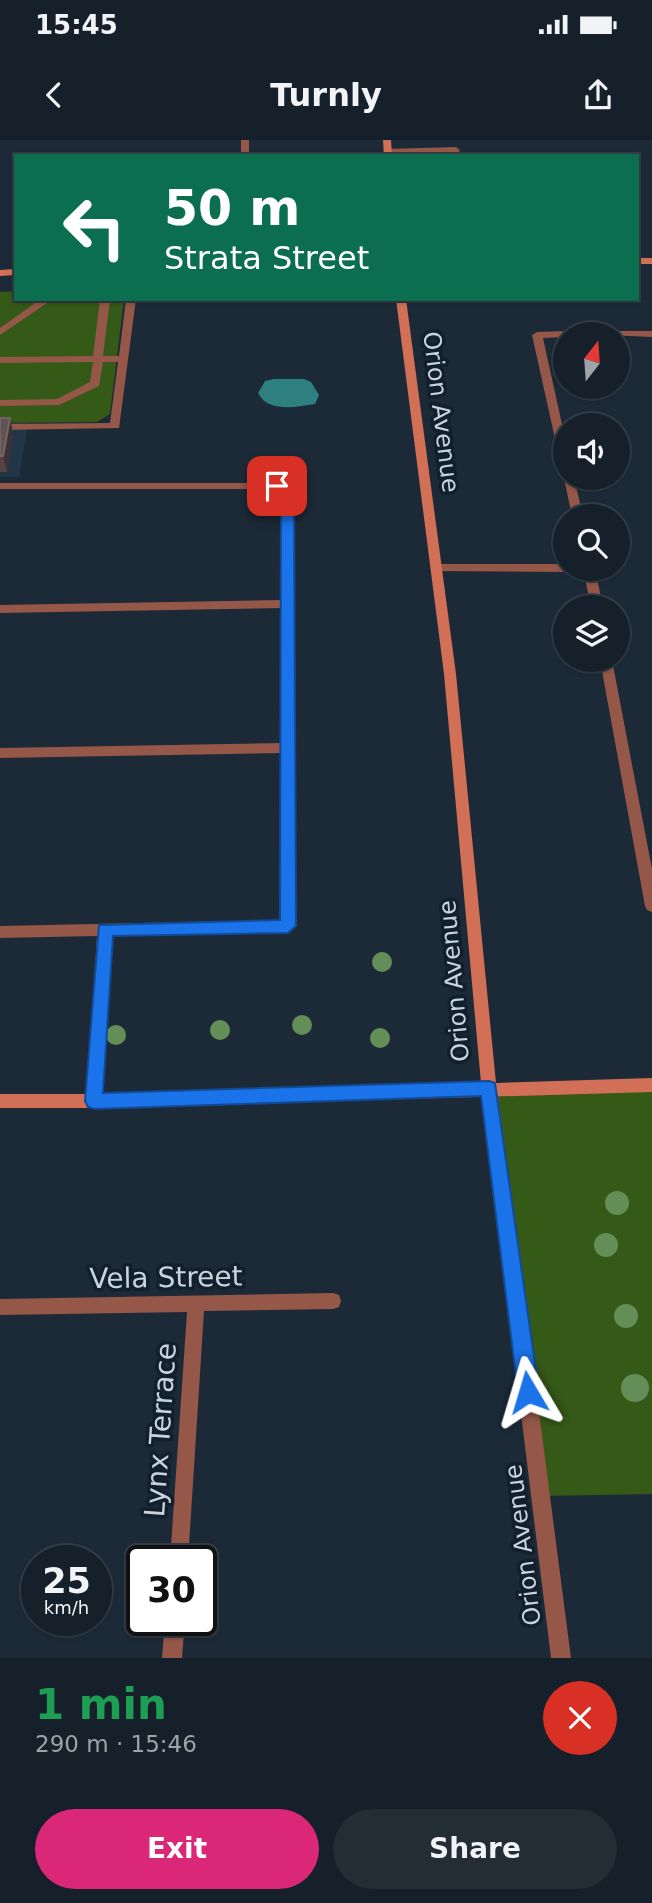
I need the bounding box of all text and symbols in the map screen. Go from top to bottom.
text: 15:45 [35,10,118,40]
icon: back [35,76,73,114]
text: Turnly [270,76,382,114]
icon: share [579,76,617,114]
text: 50 m [164,180,300,237]
icon: left [49,182,140,273]
text: Strata Street [164,239,369,277]
north arrow [553,322,630,399]
map controls [553,322,630,672]
street label: Orion Avenue [417,330,465,494]
button: sound [553,413,630,490]
pin [247,456,307,516]
icon: arrive [258,467,296,505]
button: search [553,504,630,581]
button: layers [553,595,630,672]
street label: Orion Avenue [433,899,475,1063]
street label: Vela Street [89,1260,243,1295]
street label: Lynx Terrace [138,1342,183,1518]
position arrow [491,1355,565,1429]
street label: Orion Avenue [499,1463,547,1627]
speed limit sign: 30 [126,1545,217,1636]
text: 25 [42,1561,91,1601]
text: km/h [44,1597,89,1618]
text: 1 min [35,1680,167,1729]
button: close [543,1681,617,1755]
text: 290 m · 15:46 [35,1731,197,1757]
button: Exit [35,1809,319,1889]
button: Share [333,1809,617,1889]

